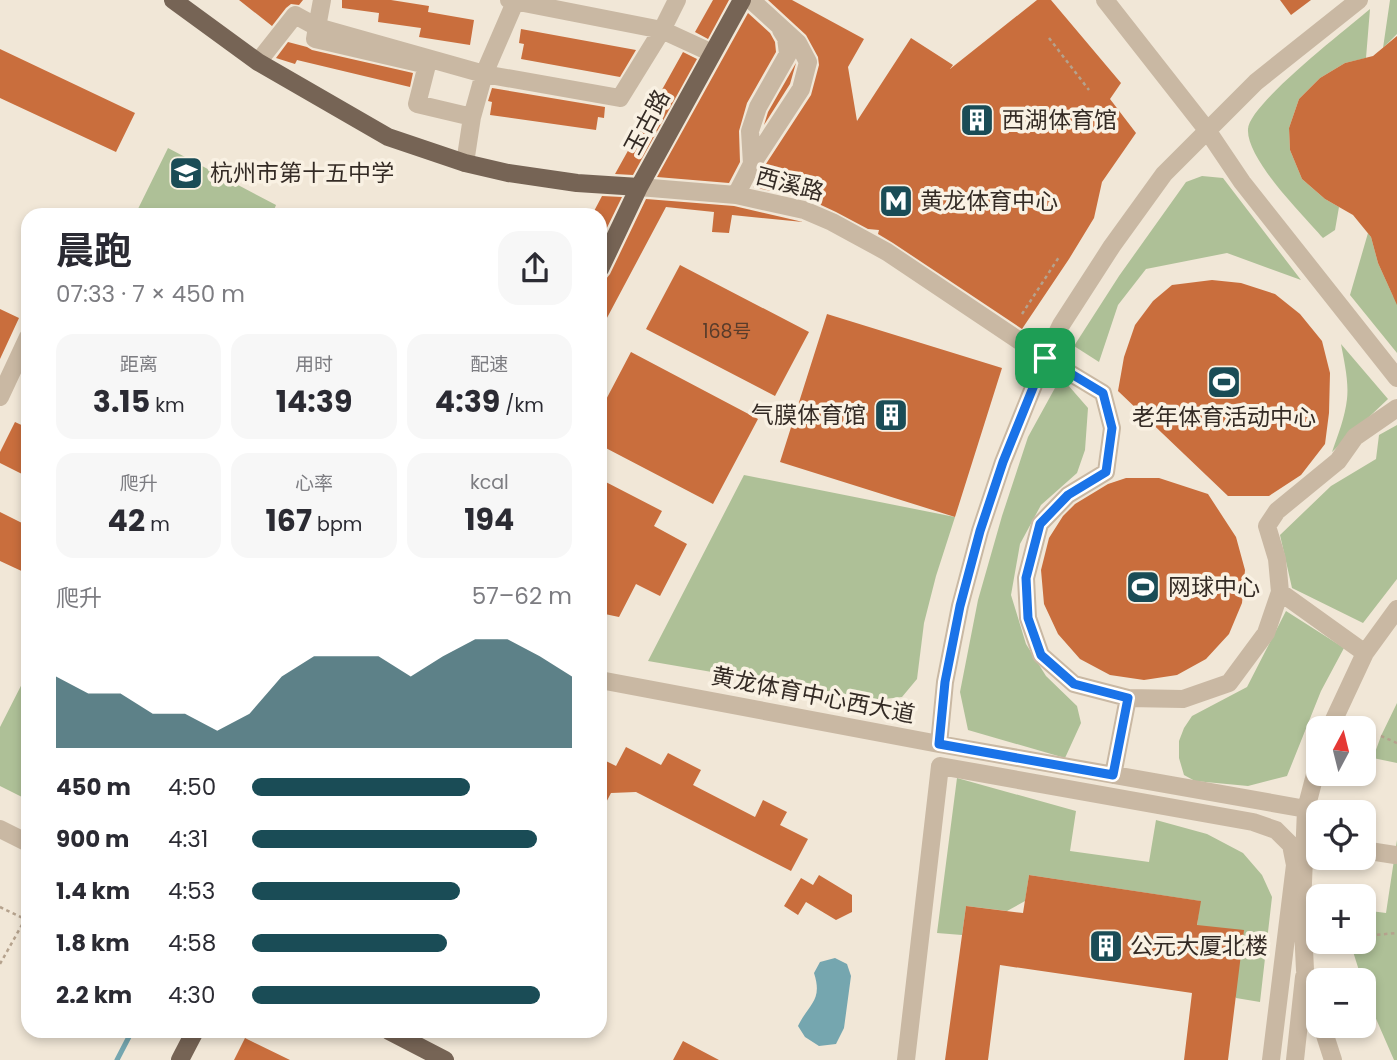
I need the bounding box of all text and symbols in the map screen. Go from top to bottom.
street label: 玉古路 [617,84,677,160]
building icon: 西湖体育馆 [958,101,996,139]
place label: 西湖体育馆 [1002,104,1117,136]
school or university icon: 杭州市第十五中学 [167,154,205,192]
place label: 杭州市第十五中学 [210,157,394,189]
street label: 西溪路 [753,160,827,208]
metro station icon: 黄龙体育中心 [877,182,915,220]
place label: 黄龙体育中心 [920,185,1058,217]
text: 晨跑 [56,224,132,277]
button: share [498,231,572,305]
text: 07:33 · 7 × 450 m [56,278,245,310]
house number: 168号 [702,318,752,345]
pin [1015,328,1075,388]
icon: arrive [1026,339,1064,377]
text: 距离 [120,351,158,378]
text: 用时 [295,351,333,378]
text: 配速 [470,351,508,378]
sports icon: 老年体育活动中心 [1205,363,1243,401]
text: 3.15 [93,380,150,423]
text: 14:39 [276,380,352,423]
text: 4:39 [435,380,500,423]
text: km [150,392,185,419]
text: /km [500,392,544,419]
building icon: 气膜体育馆 [872,396,910,434]
place label: 气膜体育馆 [751,399,866,431]
place label: 老年体育活动中心 [1132,401,1316,433]
text: kcal [470,469,509,496]
text: 爬升 [120,470,158,497]
text: 心率 [295,470,333,497]
text: 194 [464,498,514,541]
text: 42 [108,499,145,542]
text: 167 [266,499,312,542]
text: m [145,511,170,538]
text: bpm [312,511,362,538]
sports icon: 网球中心 [1124,568,1162,606]
place label: 网球中心 [1168,571,1260,603]
text: 57–62 m [472,580,572,612]
text: 爬升 [56,582,102,614]
street label: 黄龙体育中心西大道 [708,660,918,730]
north arrow [1306,716,1376,786]
map controls [1306,716,1376,1038]
text: 450 m [56,771,131,803]
text: 4:50 [168,771,216,803]
button: locate [1306,800,1376,870]
text: 900 m [56,823,129,855]
text: 4:31 [168,823,208,855]
text: 1.4 km [56,875,130,907]
text: 4:53 [168,875,215,907]
button: + [1306,884,1376,954]
text: 1.8 km [56,927,130,959]
text: 4:58 [168,927,216,959]
building icon: 公元大厦北楼 [1087,927,1125,965]
place label: 公元大厦北楼 [1130,930,1268,962]
button: − [1306,968,1376,1038]
text: 2.2 km [56,979,132,1011]
text: 4:30 [168,979,215,1011]

